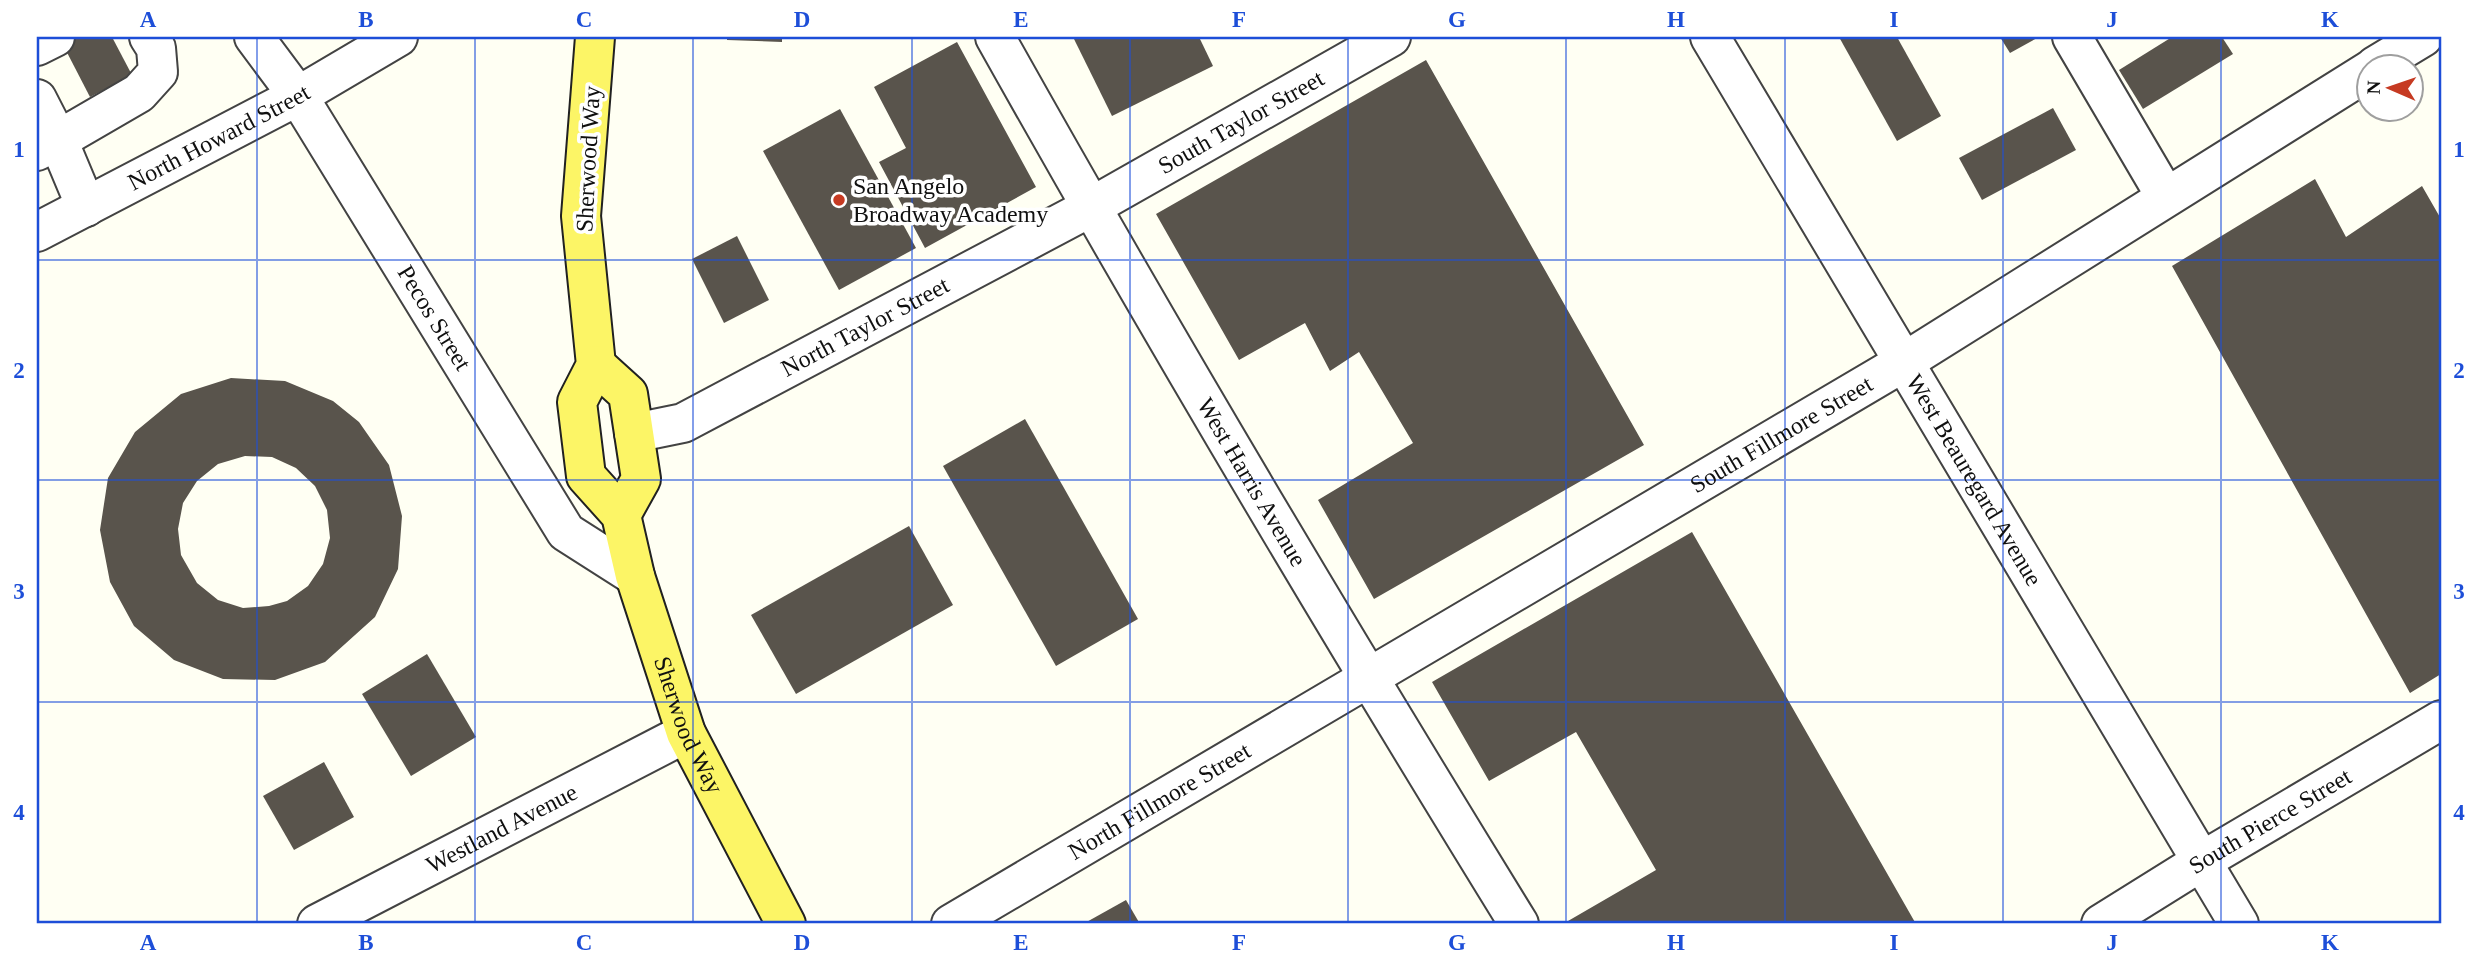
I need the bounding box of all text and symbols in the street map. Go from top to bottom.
text: A [140,7,157,32]
text: B [358,7,374,32]
text: C [576,7,592,32]
text: D [794,7,810,32]
text: E [1013,7,1029,32]
text: F [1232,7,1246,32]
text: G [1448,7,1466,32]
text: H [1667,7,1685,32]
text: I [1890,7,1899,32]
text: J [2106,7,2118,32]
text: K [2321,7,2339,32]
north arrow [2356,52,2426,122]
street label: South Taylor Street [1154,65,1329,179]
street label: North Howard Street [123,79,315,195]
text: N [2363,80,2384,95]
street label: Sherwood Way [571,85,605,233]
text: 1 [13,137,25,162]
text: 1 [2453,137,2465,162]
place label: San Angelo Broadway Academy [853,173,1048,227]
marker: San Angelo Broadway Academy [831,192,847,208]
street label: Pecos Street [392,261,477,375]
street label: North Taylor Street [777,271,954,382]
text: 2 [13,358,25,383]
text: 2 [2453,358,2465,383]
street label: South Fillmore Street [1686,370,1877,498]
street label: West Beauregard Avenue [1901,370,2047,591]
street label: West Harris Avenue [1192,393,1312,571]
text: 3 [13,579,25,604]
text: 3 [2453,579,2465,604]
street label: Sherwood Way [649,653,728,798]
street label: North Fillmore Street [1064,737,1255,865]
street label: South Pierce Street [2184,763,2356,879]
street label: Westland Avenue [422,779,582,878]
text: 4 [13,800,25,825]
text: 4 [2453,800,2465,825]
text: A [140,930,157,955]
text: B [358,930,374,955]
text: C [576,930,592,955]
text: D [794,930,810,955]
text: E [1013,930,1029,955]
text: F [1232,930,1246,955]
text: G [1448,930,1466,955]
text: H [1667,930,1685,955]
text: I [1890,930,1899,955]
text: J [2106,930,2118,955]
text: K [2321,930,2339,955]

